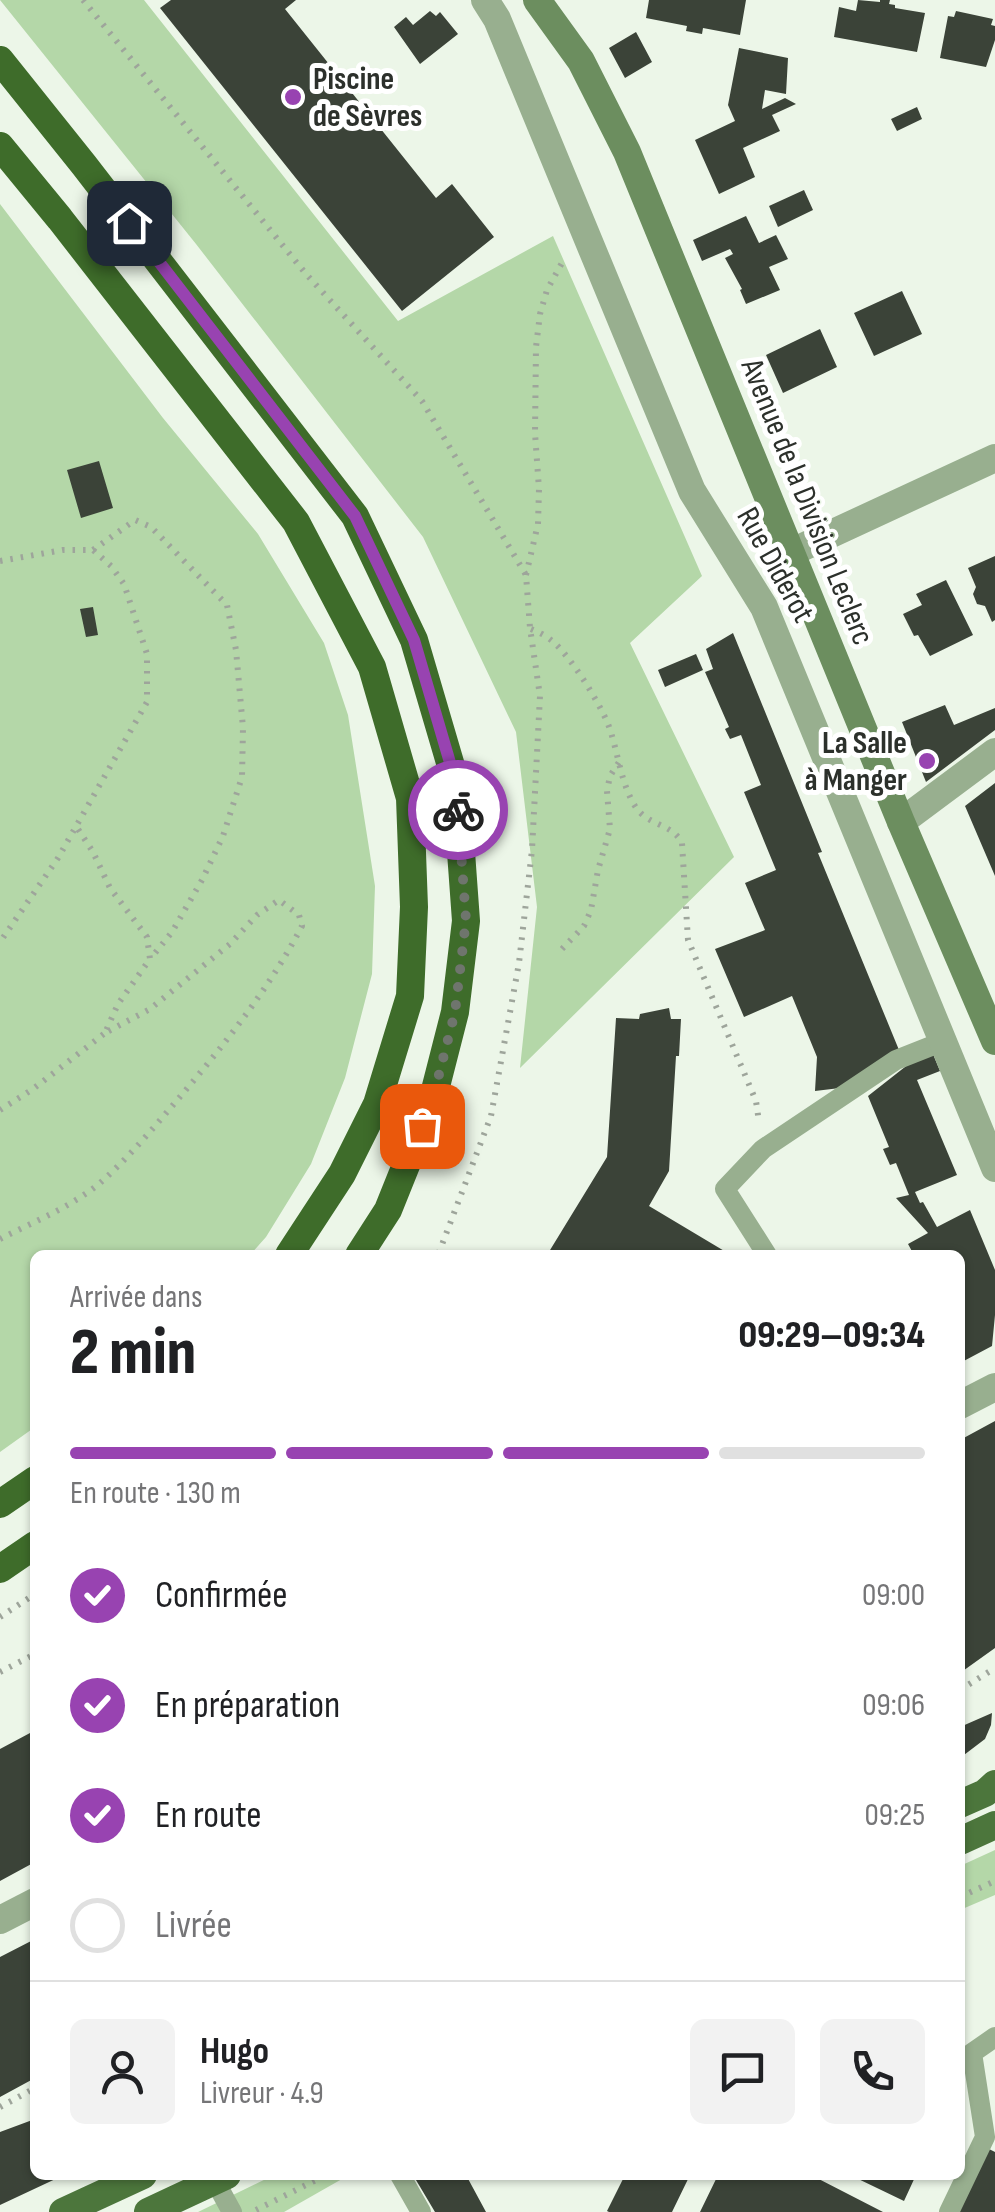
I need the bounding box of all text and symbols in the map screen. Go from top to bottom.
place label: Piscine de Sèvres [313,60,422,136]
marker: Piscine de Sèvres [282,86,304,108]
pin [87,181,172,266]
icon: home [102,196,157,251]
street label: Avenue de la Division Leclerc [731,352,882,651]
street label: Rue Diderot [727,501,823,629]
place label: La Salle à Manger [805,724,907,800]
marker: La Salle à Manger [916,750,938,772]
courier [408,760,508,860]
icon: bike [431,783,486,838]
pin [380,1084,465,1169]
icon: bag [395,1099,450,1154]
text: Arrivée dans [70,1278,202,1317]
text: 09:29–09:34 [738,1313,925,1358]
text: 2 min [70,1315,196,1393]
text: En route · 130 m [70,1474,241,1513]
icon: check [70,1568,125,1623]
text: Confirmée [155,1573,288,1618]
text: 09:00 [862,1576,925,1615]
icon: check [70,1678,125,1733]
text: En préparation [155,1683,340,1728]
text: 09:06 [862,1686,925,1725]
icon: check [70,1788,125,1843]
text: En route [155,1793,261,1838]
text: 09:25 [864,1796,925,1835]
text: Livrée [155,1903,232,1948]
button: person [70,2019,175,2124]
button: chat [690,2019,795,2124]
button: phone [820,2019,925,2124]
text: Hugo [200,2029,269,2074]
text: Livreur · 4.9 [200,2074,324,2113]

